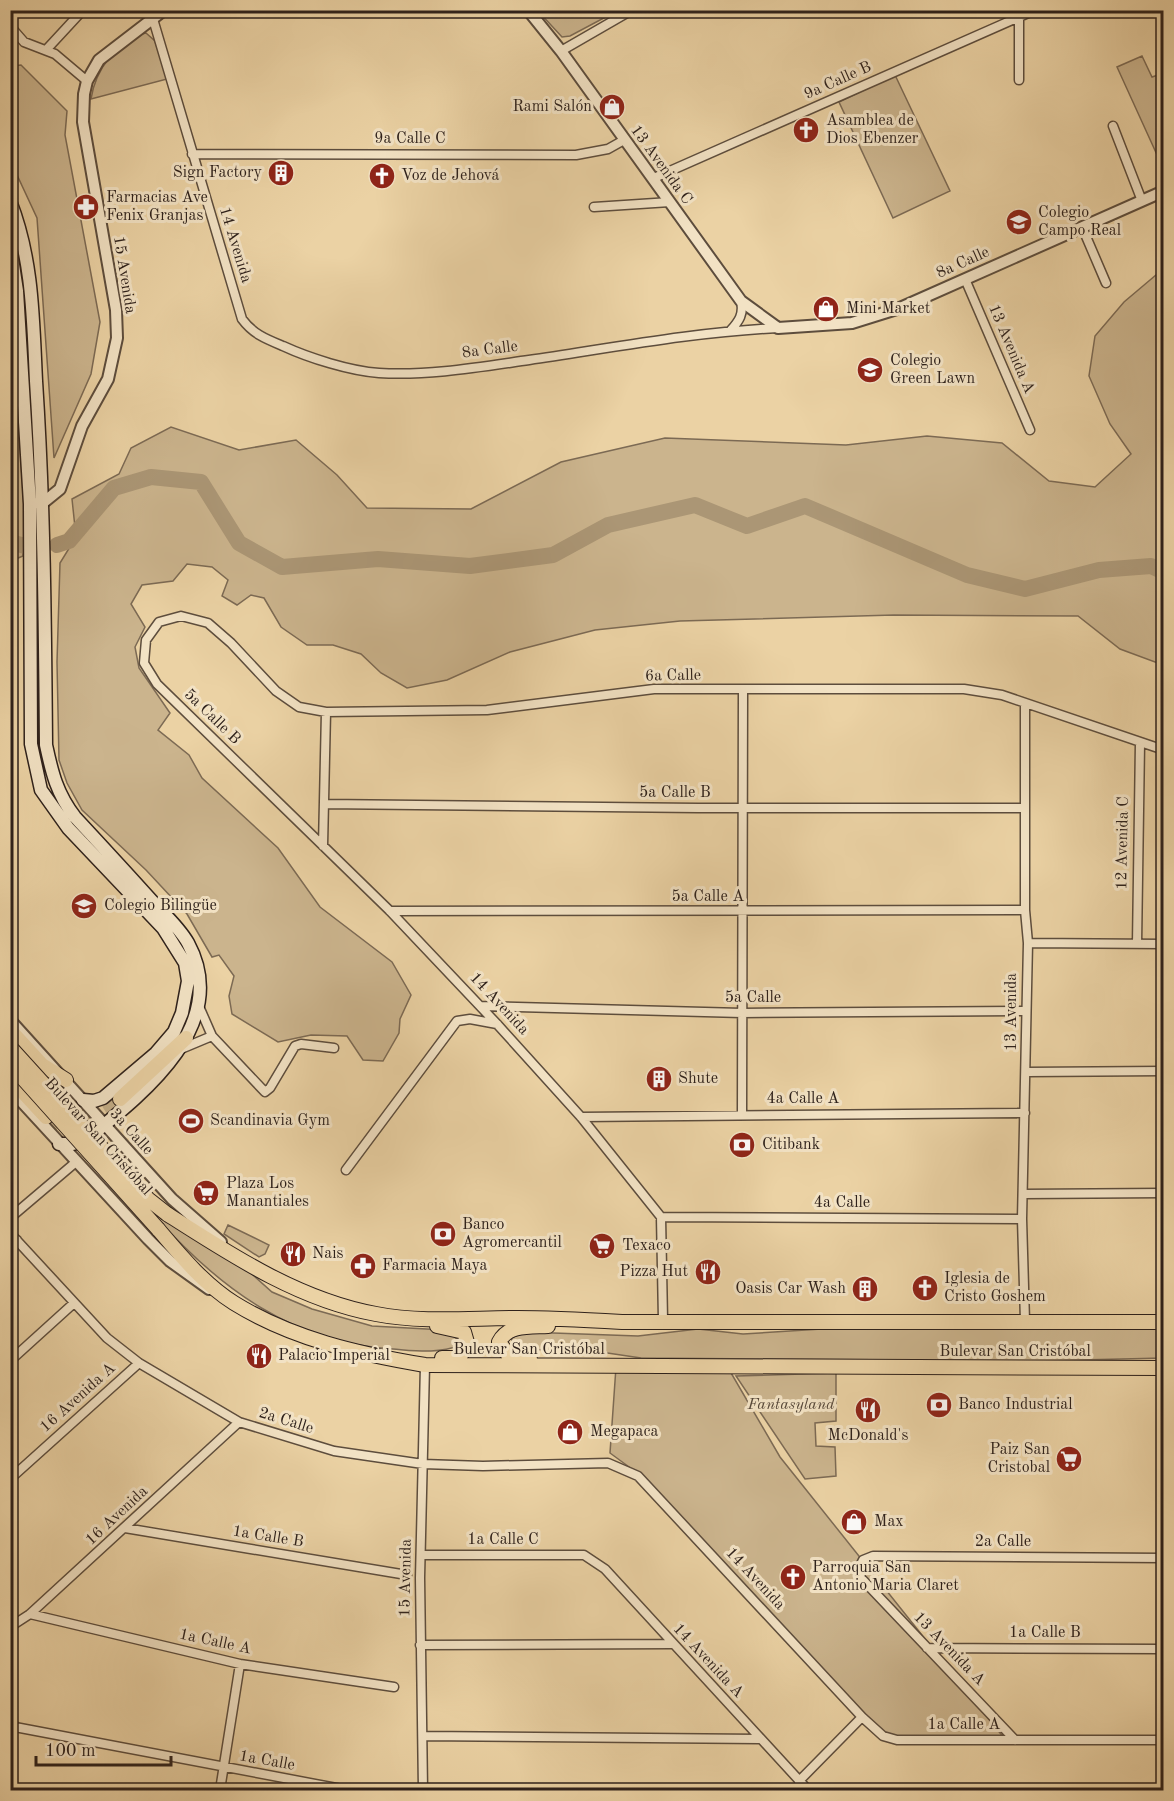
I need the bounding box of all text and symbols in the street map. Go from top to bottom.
street label: 9a Calle B [802,59,874,103]
shop icon: Rami Salón [597,92,627,122]
place label: Rami Salón [512,99,592,115]
place label: Asamblea de Dios Ebenzer [826,113,919,147]
church icon: Asamblea de Dios Ebenzer [791,115,821,145]
street label: 13 Avenida C [627,122,695,208]
street label: 9a Calle C [374,131,446,147]
building icon: Sign Factory [266,158,296,188]
church icon: Voz de Jehová [367,161,397,191]
place label: Sign Factory [173,165,263,181]
place label: Voz de Jehová [401,168,499,184]
place label: Farmacias Ave Fenix Granjas [106,190,208,224]
pharmacy icon: Farmacias Ave Fenix Granjas [71,192,101,222]
street label: 14 Avenida [216,205,254,285]
place label: Colegio Campo Real [1038,205,1121,239]
school or university icon: Colegio Campo Real [1004,207,1034,237]
street label: 15 Avenida [110,235,138,315]
street label: 8a Calle [934,244,992,282]
shop icon: Mini Market [811,294,841,324]
place label: Mini Market [846,301,931,317]
street label: 13 Avenida A [985,302,1037,396]
street label: 8a Calle [461,339,519,361]
place label: Colegio Green Lawn [890,353,976,387]
school or university icon: Colegio Green Lawn [855,355,885,385]
street label: 6a Calle [645,668,701,684]
street label: 5a Calle B [181,686,243,748]
street label: 5a Calle B [639,785,711,801]
street label: 12 Avenida C [1114,796,1132,890]
street label: 5a Calle A [672,889,745,905]
school or university icon: Colegio Bilingüe [69,891,99,921]
place label: Colegio Bilingüe [104,898,217,914]
street label: 14 Avenida [466,970,532,1038]
street label: 13 Avenida [1004,973,1020,1051]
street label: 5a Calle [725,990,781,1006]
building icon: Shute [644,1064,674,1094]
place label: Shute [678,1071,718,1087]
street label: Bulevar San Cristóbal [41,1075,155,1199]
street label: 4a Calle A [767,1091,840,1107]
street label: 3a Calle [106,1106,156,1158]
sports icon: Scandinavia Gym [176,1106,206,1136]
place label: Scandinavia Gym [210,1113,330,1129]
bank icon: Citibank [727,1130,757,1160]
place label: Citibank [762,1137,820,1153]
place label: Plaza Los Manantiales [226,1176,309,1210]
supermarket icon: Plaza Los Manantiales [191,1178,221,1208]
street label: 4a Calle [814,1195,870,1211]
place label: Banco Agromercantil [462,1217,562,1251]
bank icon: Banco Agromercantil [428,1219,458,1249]
supermarket icon: Texaco [587,1231,617,1261]
place label: Texaco [622,1238,671,1254]
restaurant icon: Nais [278,1239,308,1269]
place label: Nais [312,1246,344,1262]
pharmacy icon: Farmacia Maya [348,1251,378,1281]
restaurant icon: Pizza Hut [693,1257,723,1287]
place label: Farmacia Maya [382,1258,488,1274]
place label: Pizza Hut [620,1264,688,1280]
place label: Iglesia de Cristo Goshem [944,1271,1046,1305]
church icon: Iglesia de Cristo Goshem [910,1273,940,1303]
building icon: Oasis Car Wash [850,1274,880,1304]
place label: Oasis Car Wash [735,1281,846,1297]
restaurant icon: Palacio Imperial [244,1341,274,1371]
street label: Bulevar San Cristóbal [453,1342,605,1358]
street label: Bulevar San Cristóbal [939,1344,1091,1360]
place label: Palacio Imperial [278,1348,390,1364]
street label: 16 Avenida A [37,1360,119,1436]
bank icon: Banco Industrial [924,1390,954,1420]
restaurant icon: McDonald's [853,1395,883,1425]
park label: Fantasyland [746,1397,835,1413]
place label: Banco Industrial [958,1397,1072,1413]
street label: 2a Calle [257,1405,315,1437]
shop icon: Megapaca [555,1417,585,1447]
place label: Megapaca [590,1424,658,1440]
place label: McDonald's [828,1428,908,1444]
place label: Paiz San Cristobal [988,1442,1050,1476]
supermarket icon: Paiz San Cristobal [1054,1444,1084,1474]
street label: 16 Avenida [83,1483,151,1549]
shop icon: Max [839,1507,869,1537]
place label: Max [874,1514,904,1530]
street label: 1a Calle B [231,1523,305,1551]
street label: 1a Calle C [467,1532,539,1548]
street label: 2a Calle [975,1534,1031,1550]
street label: 15 Avenida [397,1539,415,1617]
street label: 14 Avenida [722,1545,788,1613]
place label: Parroquia San Antonio Maria Claret [812,1560,959,1594]
church icon: Parroquia San Antonio Maria Claret [778,1562,808,1592]
street label: 13 Avenida A [910,1609,988,1689]
street label: 14 Avenida A [670,1621,746,1701]
street label: 1a Calle B [1009,1625,1081,1641]
street label: 1a Calle A [178,1627,252,1657]
street label: 1a Calle A [928,1717,1001,1733]
scale bar [36,1729,171,1767]
text: 100 m [45,1742,96,1760]
street label: 1a Calle [238,1748,296,1774]

